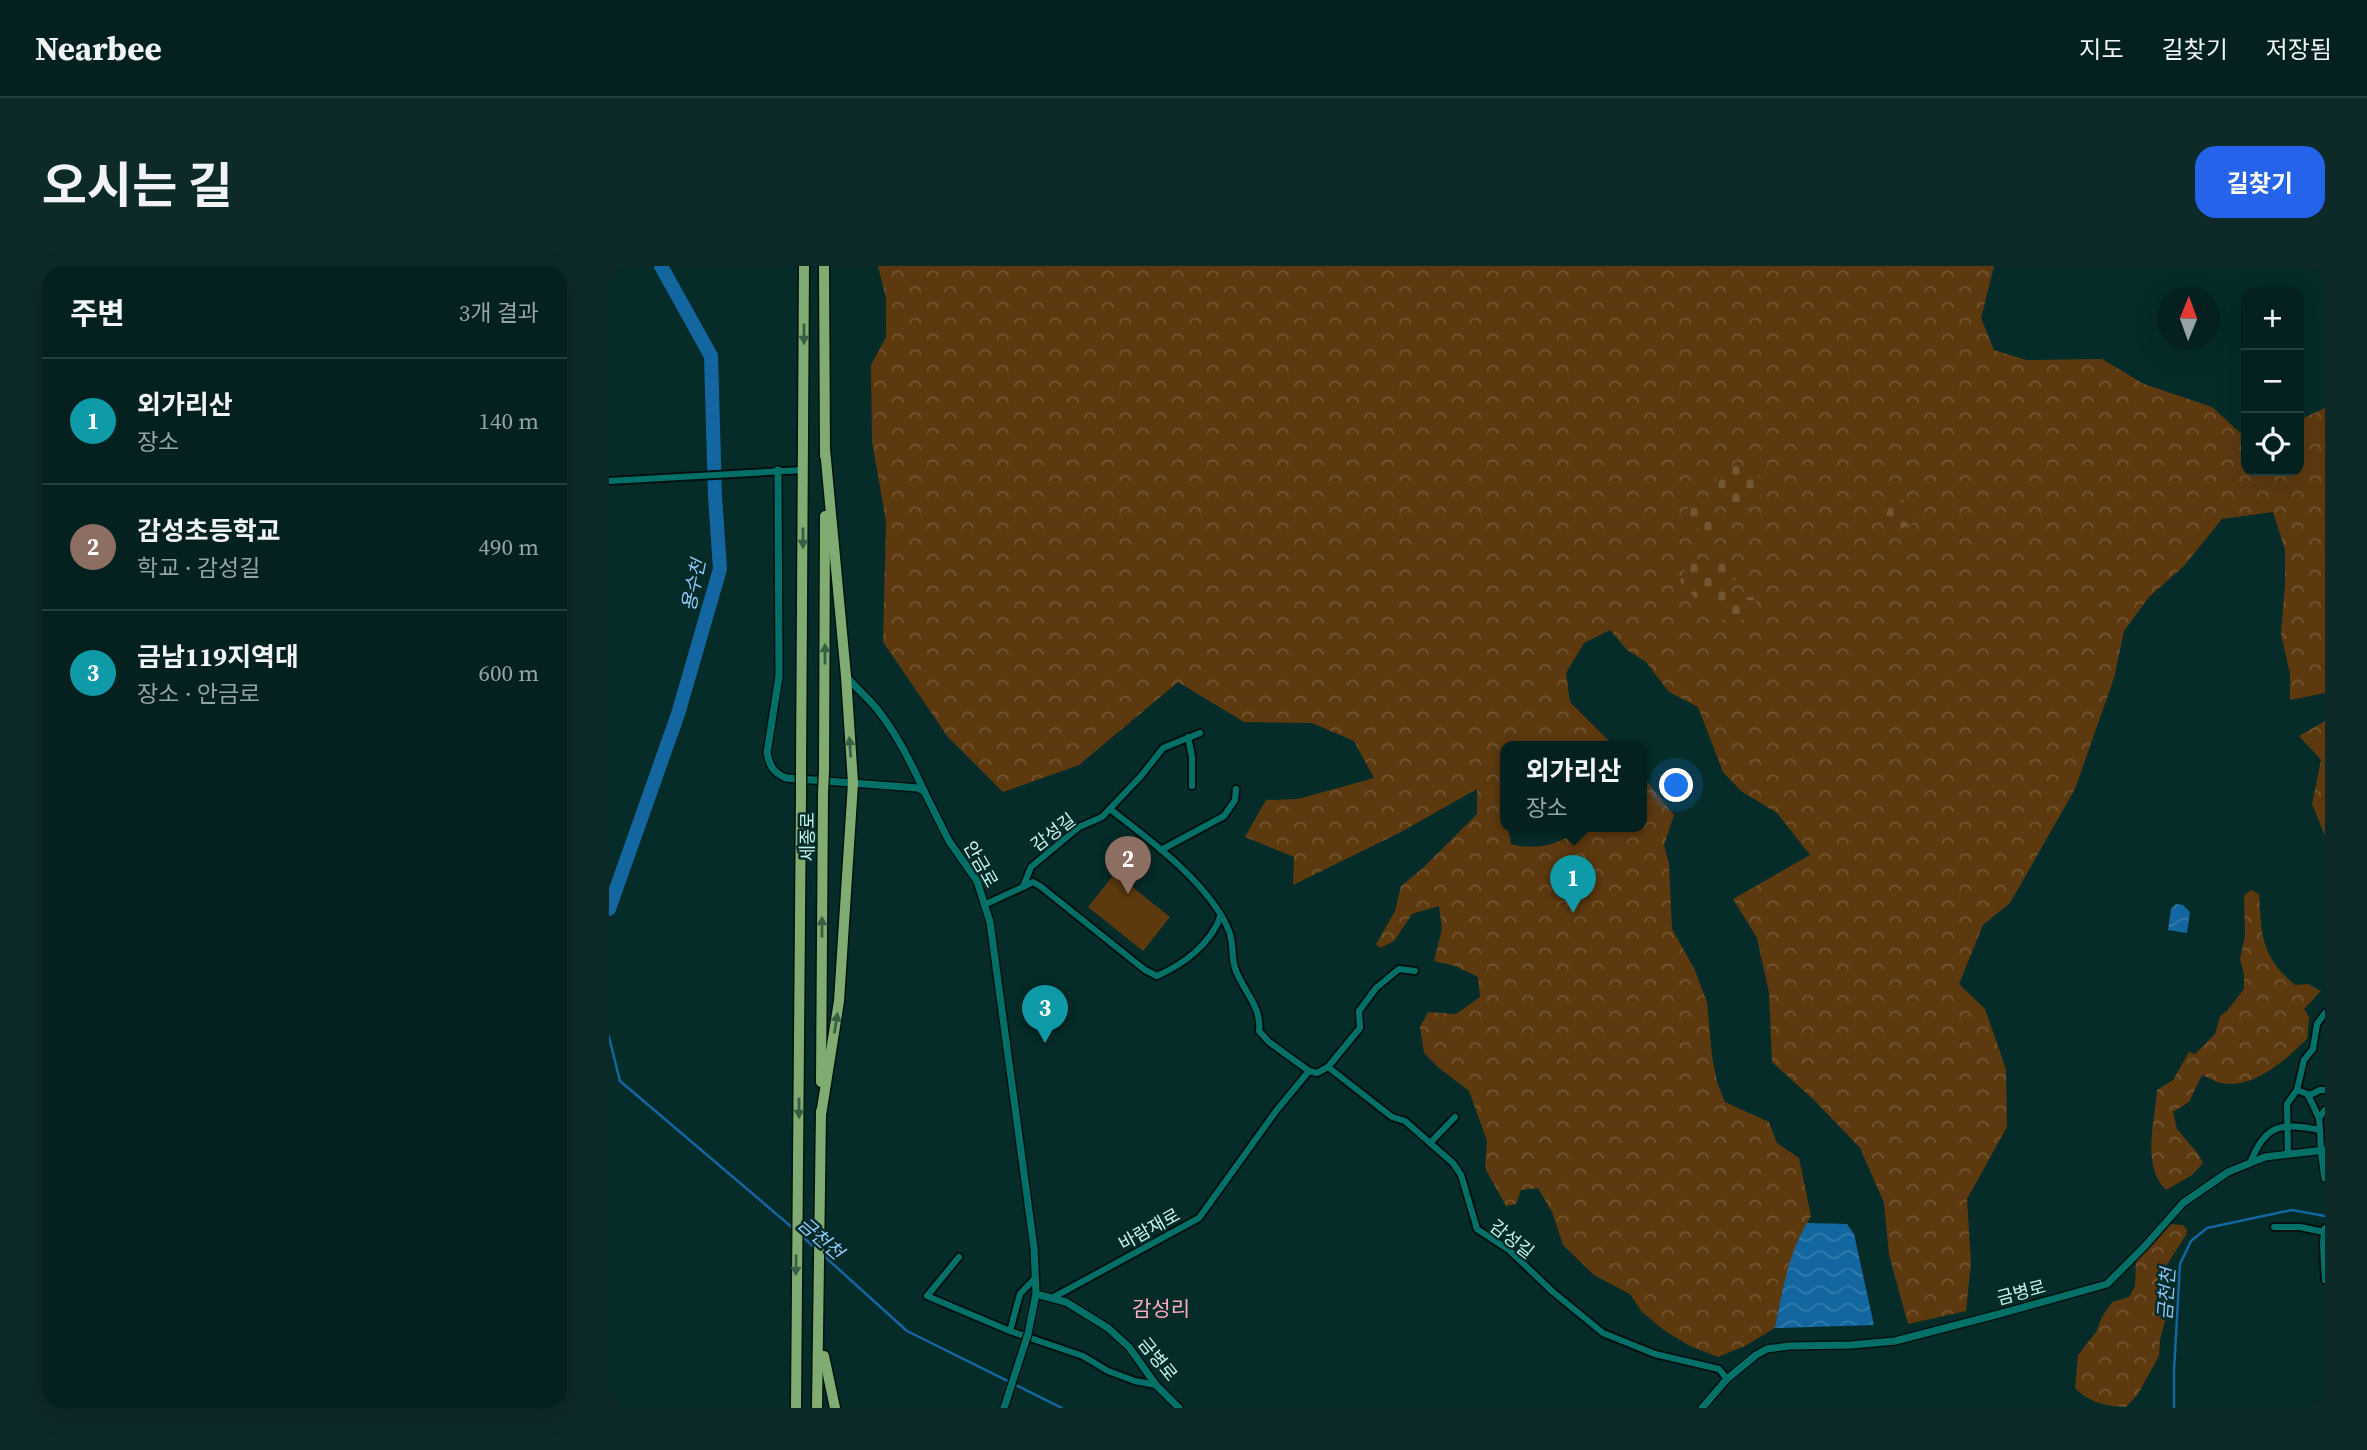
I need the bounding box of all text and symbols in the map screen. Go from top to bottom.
text: Nearbee [35,26,162,71]
text: 지도 [2079,33,2124,66]
text: 길찾기 [2162,33,2228,66]
text: 저장됨 [2266,33,2332,66]
button: 길찾기 [2195,146,2325,218]
text: 오시는 길 [42,152,233,219]
north arrow [2157,287,2220,350]
map controls [2241,287,2304,476]
button: + [2241,287,2304,350]
text: 주변 [70,293,125,334]
text: 3개 결과 [459,297,539,329]
one-way arrow [798,323,810,345]
button: − [2241,350,2304,413]
text: 외가리산 [137,387,233,423]
text: 1 [87,405,99,437]
text: 140 m [478,405,539,437]
button: locate [2241,413,2304,476]
text: 장소 [137,426,179,458]
text: 감성초등학교 [137,513,281,549]
one-way arrow [797,527,809,549]
text: 2 [87,531,99,563]
text: 490 m [478,531,539,563]
text: 학교 · 감성길 [137,552,260,584]
water label: 용수천 [675,555,711,613]
text: 금남119지역대 [137,639,299,675]
one-way arrow [819,643,830,665]
text: 3 [87,657,99,689]
text: 600 m [478,657,539,689]
text: 장소 · 안금로 [137,678,260,710]
one-way arrow [845,736,856,758]
popup [1500,741,1647,832]
text: 외가리산 [1526,753,1621,789]
your location [1659,768,1693,802]
text: 장소 [1526,792,1568,824]
street label: 감성길 [1026,807,1080,857]
street label: 세종로 [795,812,820,862]
street label: 안금로 [958,836,1004,892]
pin: 2 [1105,836,1151,894]
pin: 1 [1550,855,1596,913]
one-way arrow [816,915,828,937]
pin: 3 [1022,985,1068,1043]
one-way arrow [831,1012,842,1034]
one-way arrow [793,1097,804,1119]
street label: 바람재로 [1114,1202,1184,1256]
water label: 금천천 [793,1211,850,1266]
street label: 감성길 [1485,1214,1539,1264]
one-way arrow [791,1254,802,1276]
water label: 금천천 [2151,1265,2181,1321]
street label: 금병로 [1994,1273,2048,1311]
district label: 감성리 [1132,1294,1190,1323]
street label: 금병로 [1133,1332,1183,1386]

